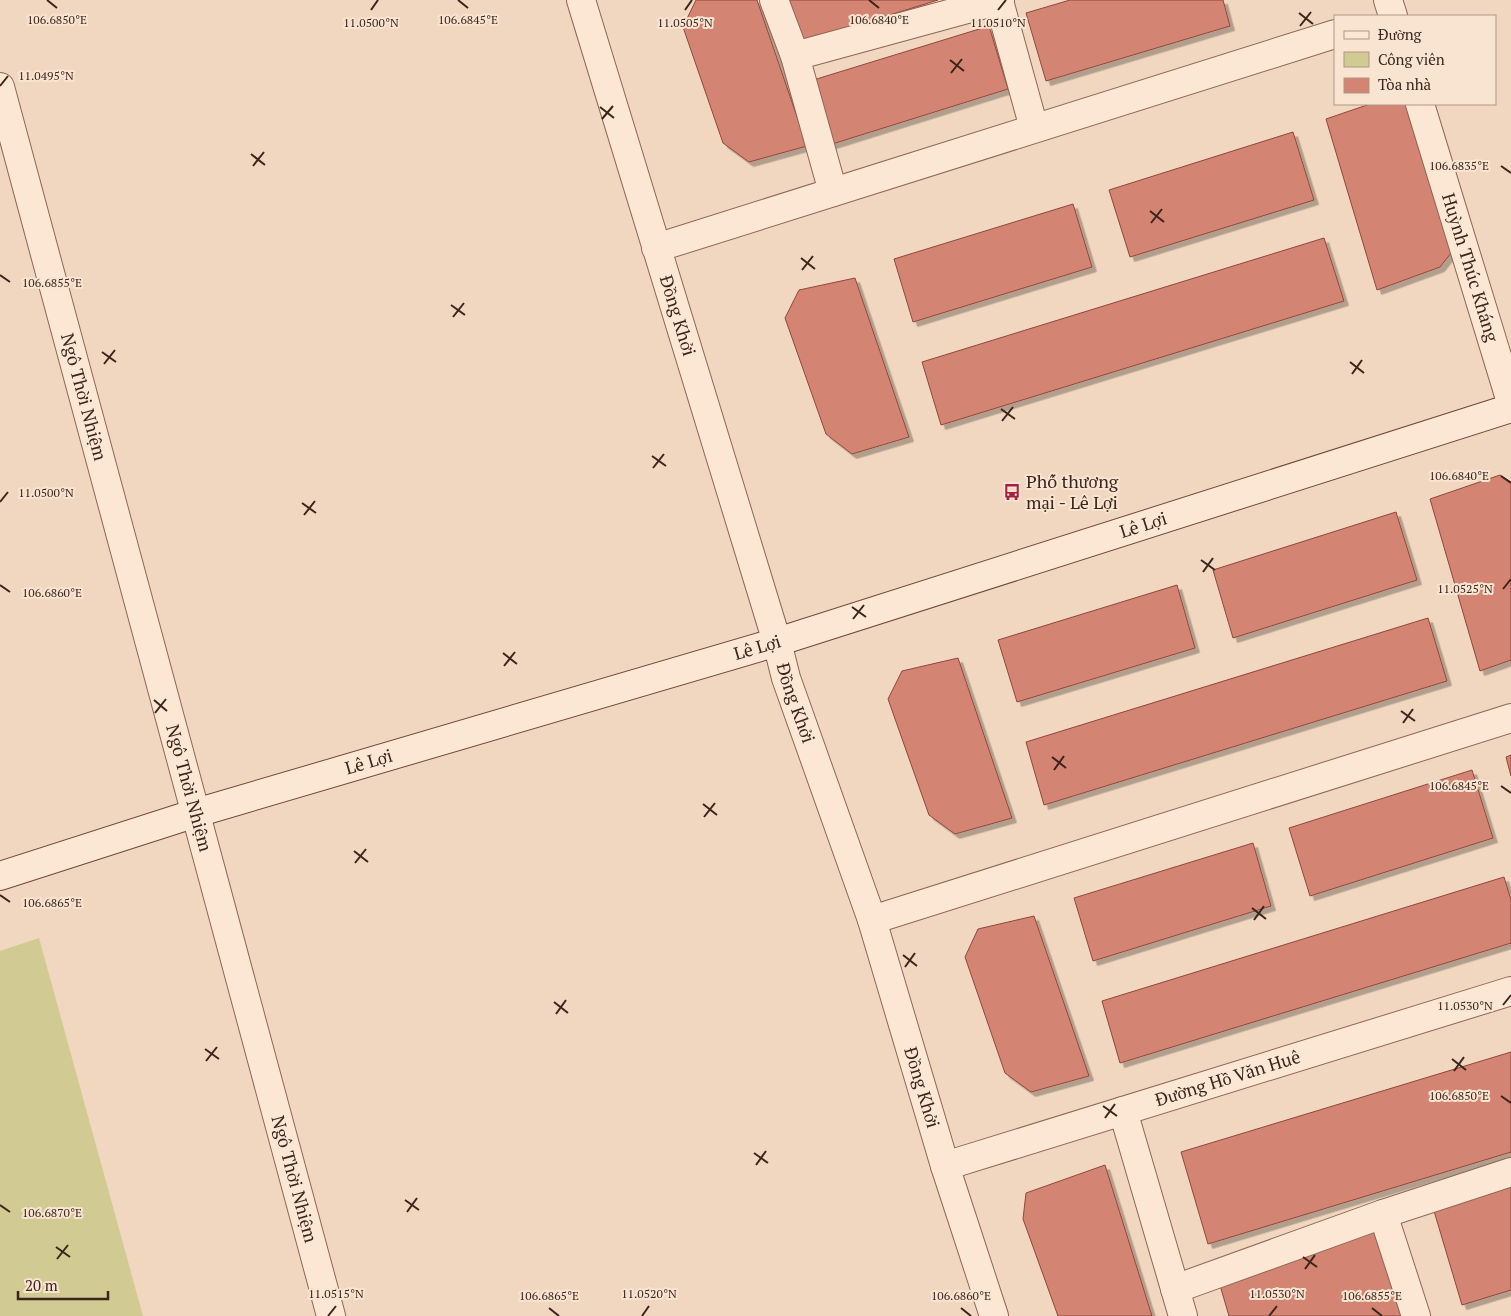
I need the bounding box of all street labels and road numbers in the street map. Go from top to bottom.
street label: Huỳnh Thúc Kháng [1437,190,1505,345]
street label: Đồng Khởi [655,272,702,359]
street label: Ngô Thời Nhiệm [56,330,113,463]
street label: Lê Lợi [1116,506,1170,543]
street label: Lê Lợi [731,629,784,665]
street label: Đồng Khởi [772,660,821,746]
street label: Ngô Thời Nhiệm [161,721,218,854]
street label: Lê Lợi [342,743,395,779]
street label: Đồng Khởi [899,1044,946,1131]
street label: Đường Hồ Văn Huê [1152,1044,1303,1111]
street label: Ngô Thời Nhiệm [266,1113,324,1246]

